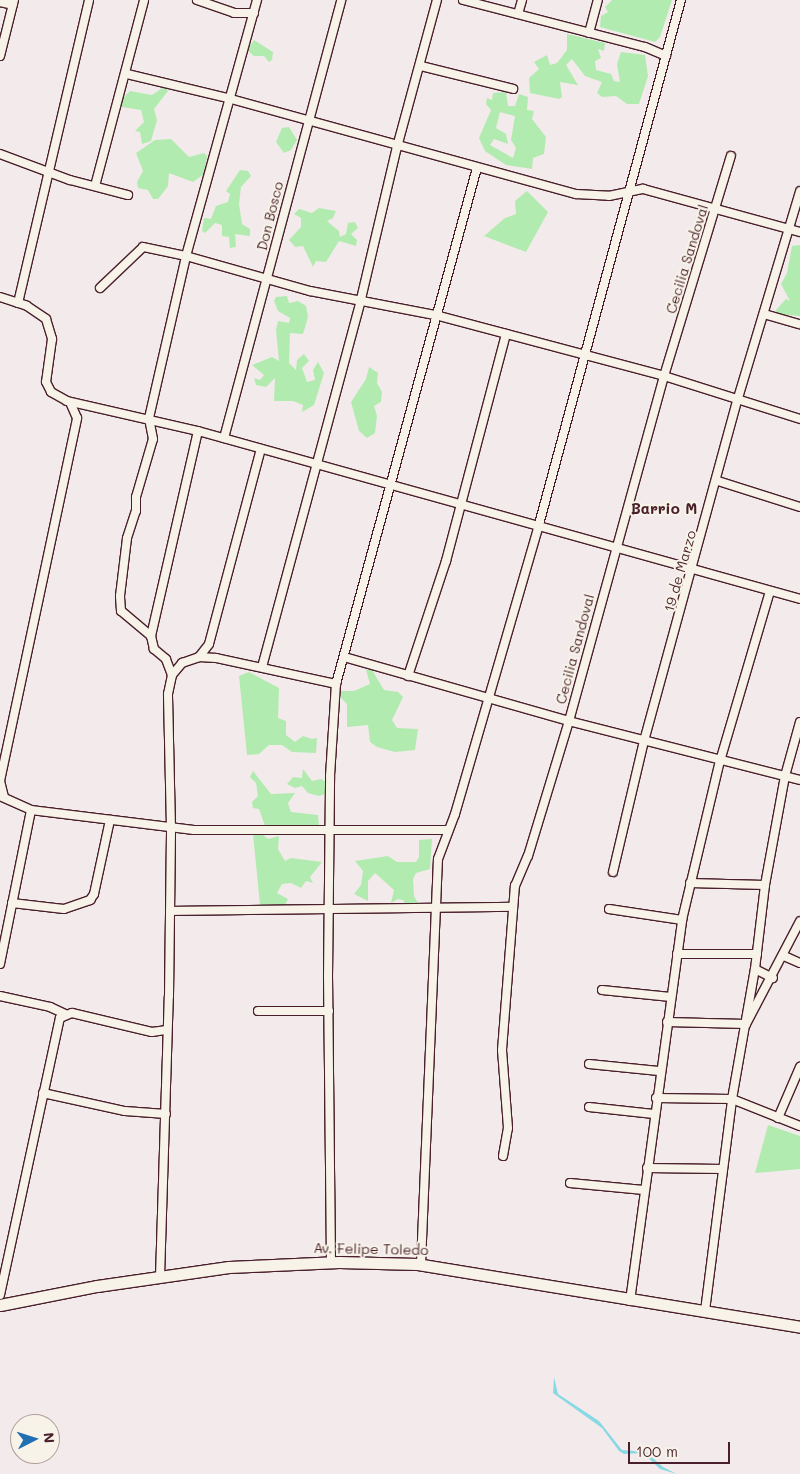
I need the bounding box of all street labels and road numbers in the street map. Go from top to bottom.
street label: Don Bosco [253,180,287,252]
street label: Cecilia Sandoval [662,202,712,316]
street label: 19 de Marzo [660,528,700,614]
street label: Cecilia Sandoval [552,592,598,706]
street label: Av. Felipe Toledo [313,1240,429,1258]

